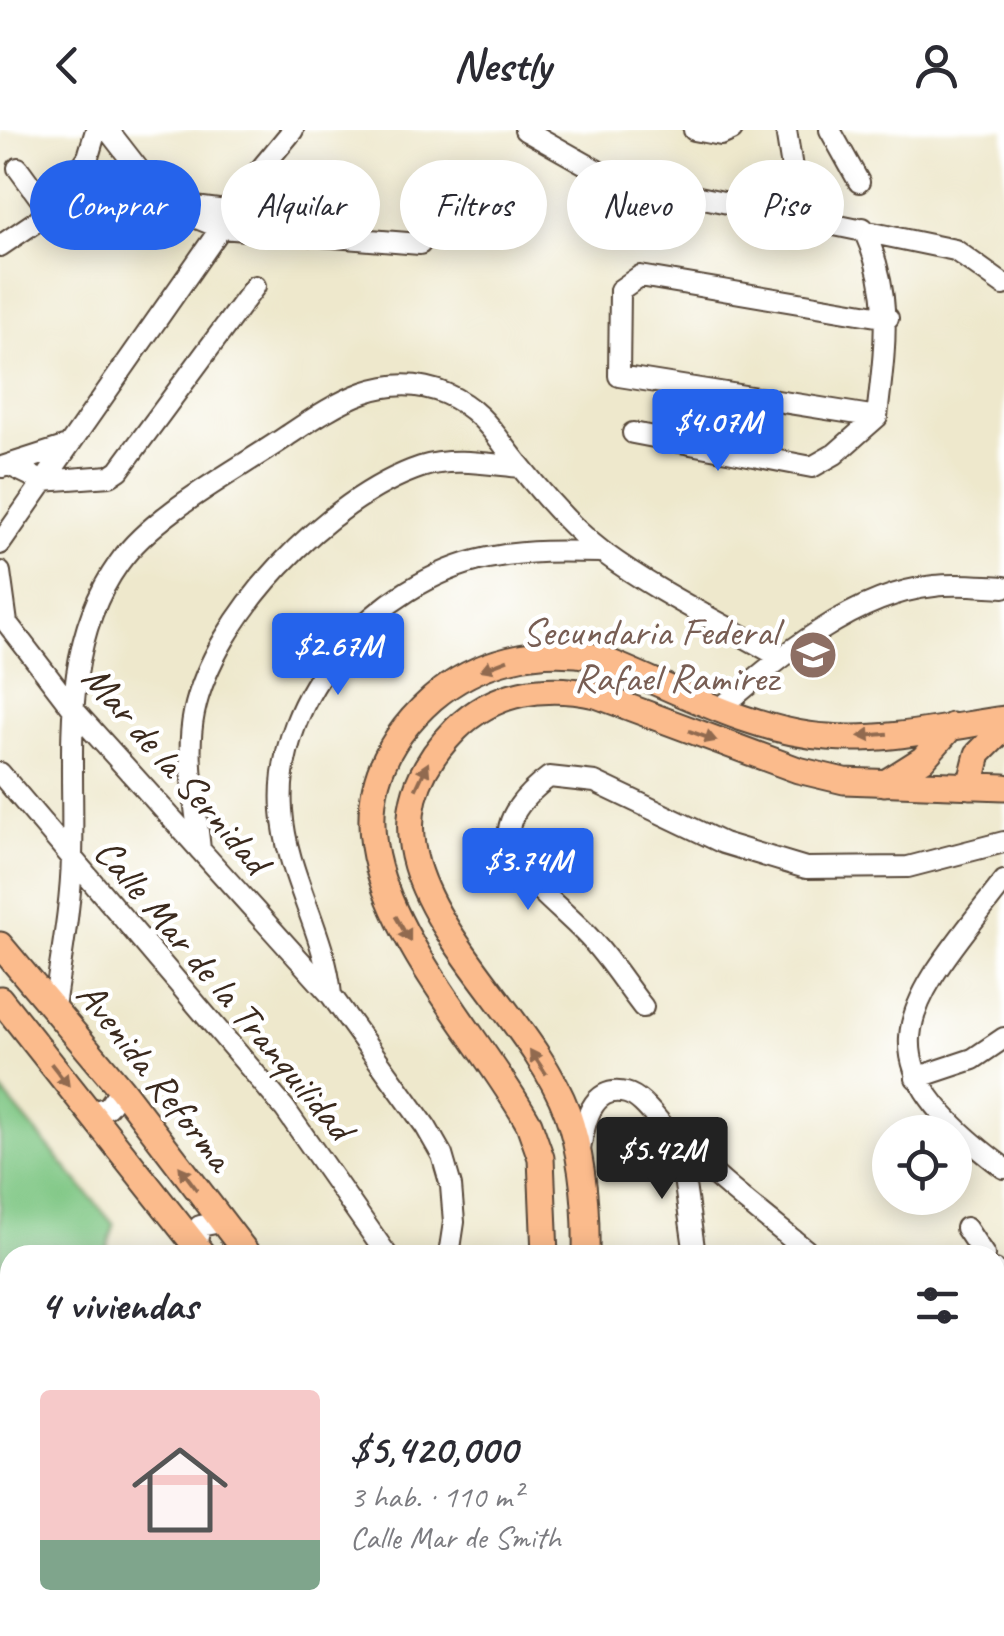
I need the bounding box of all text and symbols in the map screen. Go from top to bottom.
text: Nestly [453,37,551,94]
icon: back [40,38,95,93]
icon: person [909,38,964,93]
chip: Comprar [30,160,201,250]
chip: Alquilar [221,160,380,250]
chip: Filtros [400,160,547,250]
chip: Nuevo [567,160,706,250]
chip: Piso [726,160,844,250]
pin: $4.07M [637,389,799,474]
text: $4.07M [674,401,762,442]
place label: Secundaria Federal Rafael Ramirez [522,607,785,703]
pin: $2.67M [257,613,419,698]
text: $2.67M [294,625,382,666]
school or university icon: Secundaria Federal Rafael Ramirez [787,629,839,681]
street label: Mar de la Sernidad [72,654,285,889]
one-way arrow [479,657,509,673]
one-way arrow [856,727,888,743]
one-way arrow [688,729,718,744]
one-way arrow [414,761,431,790]
street label: Calle Mar de la Tranquilidad [83,828,369,1155]
pin: $3.74M [447,828,609,913]
text: $3.74M [484,840,572,881]
one-way arrow [393,915,411,943]
street label: Avenida Reforma [66,971,247,1183]
one-way arrow [529,1049,548,1076]
one-way arrow [49,1063,70,1088]
map controls [872,1115,972,1215]
button: locate [872,1115,972,1215]
pin: $5.42M [581,1117,743,1202]
text: $5.42M [619,1129,705,1170]
one-way arrow [178,1165,198,1191]
icon: filters [910,1278,965,1333]
text: 4 viviendas [40,1279,197,1332]
text: $5,420,000 [350,1423,517,1476]
icon: home [120,1430,240,1550]
text: 3 hab. · 110 m² [350,1476,522,1517]
text: Calle Mar de Smith [350,1517,561,1558]

